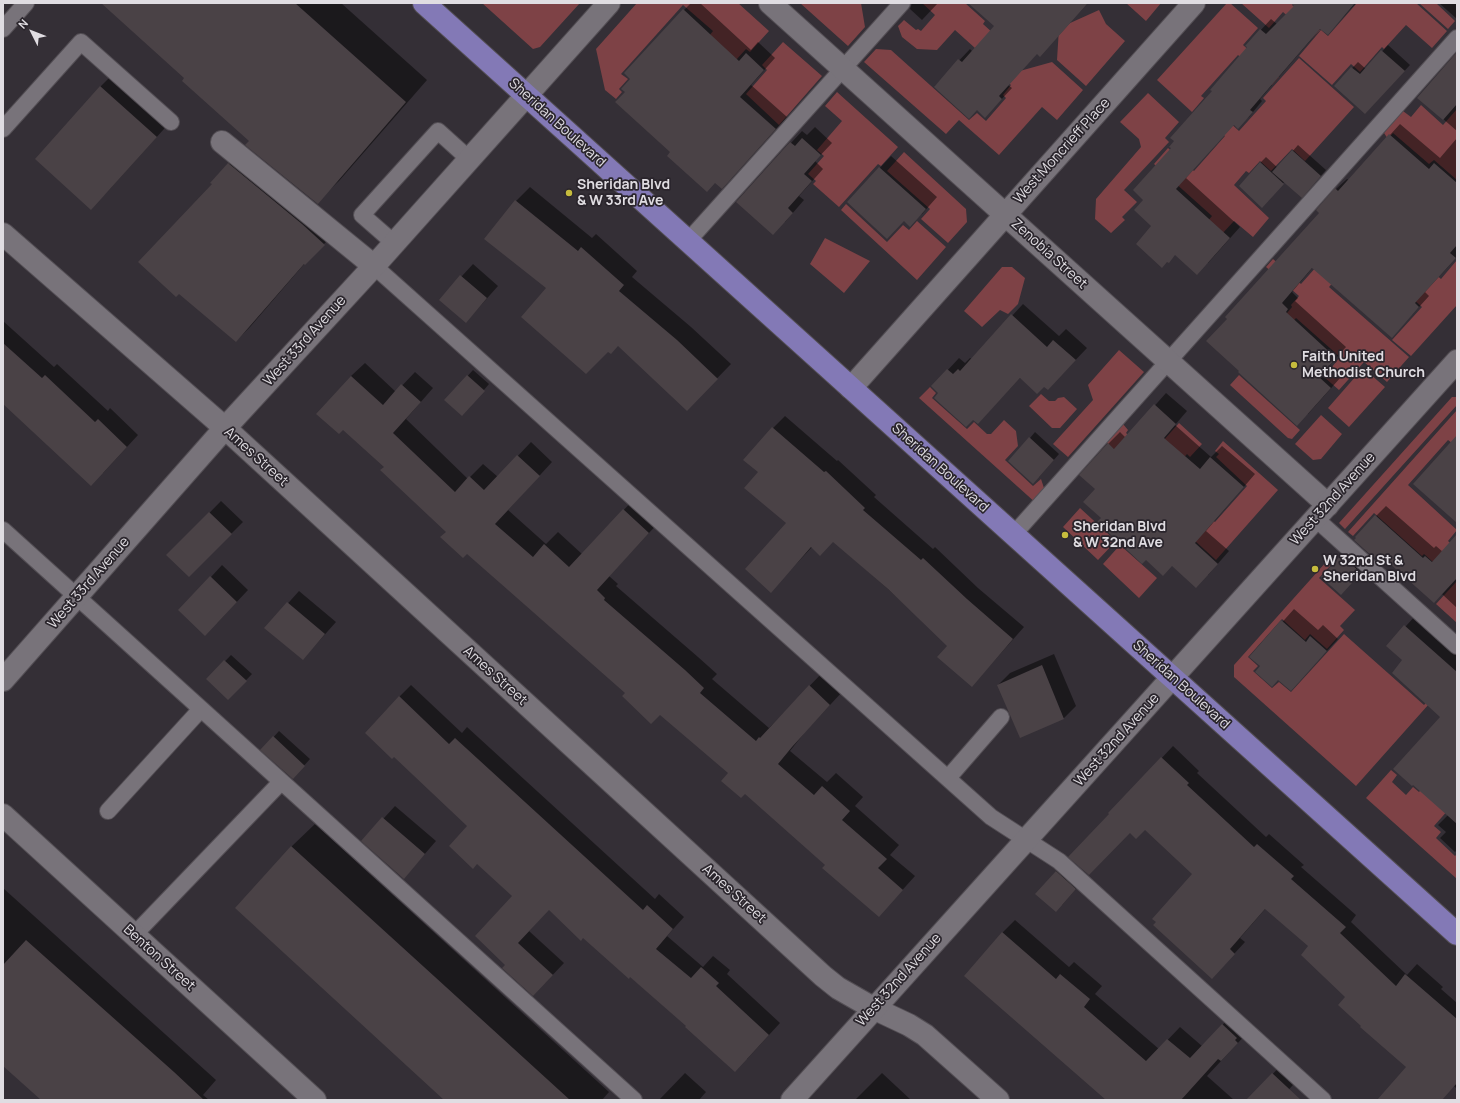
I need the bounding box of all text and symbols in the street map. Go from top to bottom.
north arrow [12,12,52,52]
text: N [14,16,31,32]
street label: Sheridan Boulevard [505,75,609,171]
street label: West Moncrieff Place [1010,95,1114,207]
place label: Sheridan Blvd & W 33rd Ave [577,177,670,210]
marker: Sheridan Blvd & W 33rd Ave [564,188,574,198]
street label: Zenobia Street [1008,216,1090,292]
street label: West 33rd Avenue [260,292,350,390]
place label: Faith United Methodist Church [1302,349,1425,382]
marker: Faith United Methodist Church [1289,360,1299,370]
street label: Sheridan Boulevard [888,420,992,516]
street label: Ames Street [221,424,291,490]
street label: West 32nd Avenue [1287,449,1379,549]
place label: Sheridan Blvd & W 32nd Ave [1073,519,1166,552]
marker: Sheridan Blvd & W 32nd Ave [1060,530,1070,540]
street label: West 33rd Avenue [45,534,133,632]
place label: W 32nd St & Sheridan Blvd [1323,553,1416,586]
marker: W 32nd St & Sheridan Blvd [1310,564,1320,574]
street label: Sheridan Boulevard [1129,637,1233,733]
street label: Ames Street [460,643,530,709]
street label: West 32nd Avenue [1071,690,1163,790]
street label: Ames Street [699,861,769,927]
street label: Benton Street [120,921,198,995]
street label: West 32nd Avenue [853,930,945,1030]

